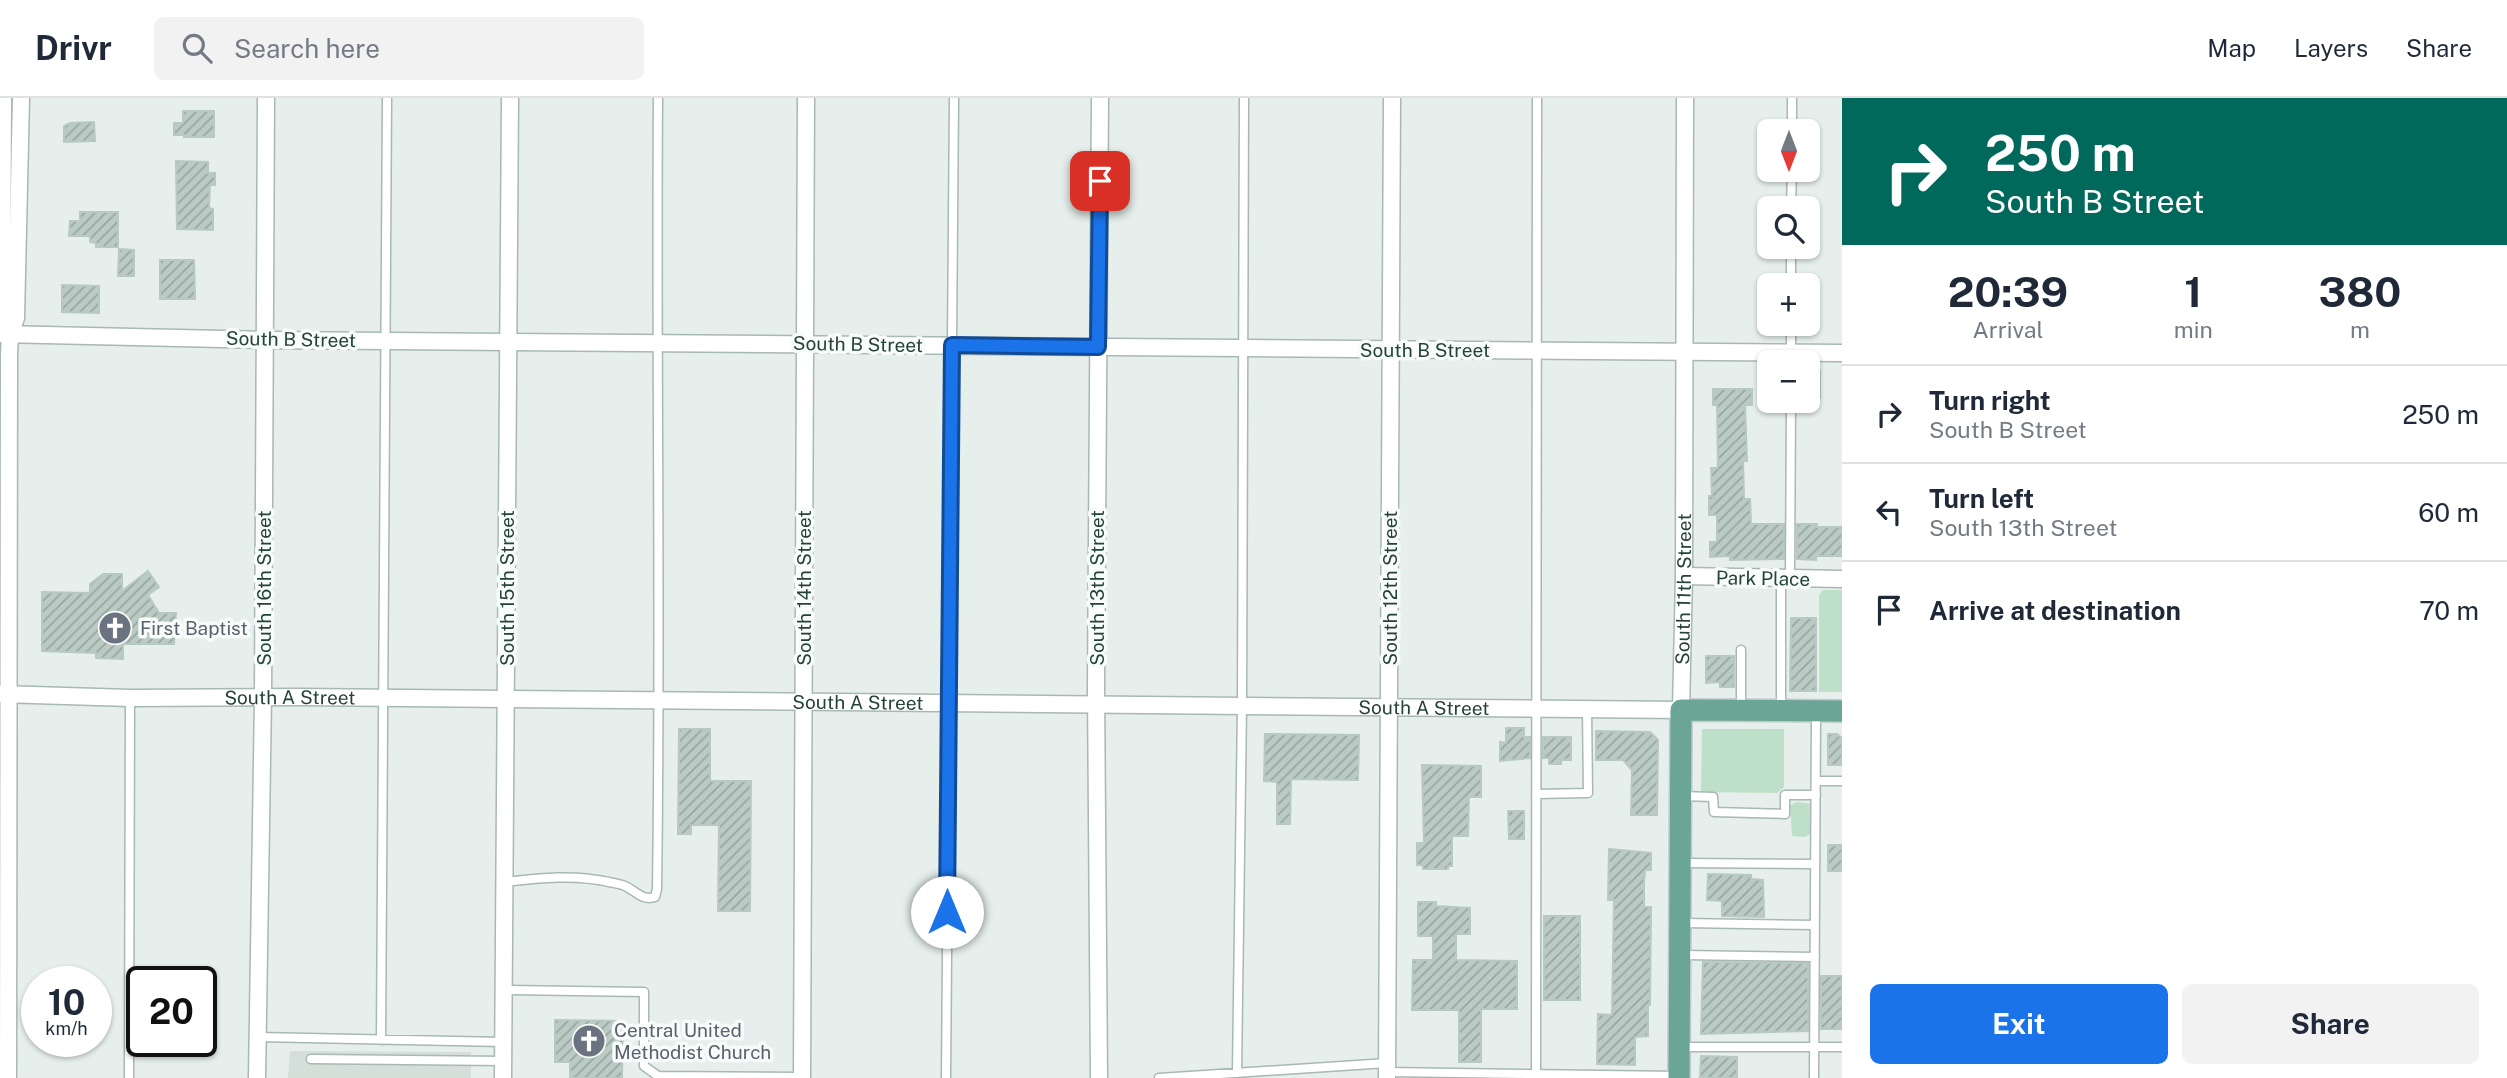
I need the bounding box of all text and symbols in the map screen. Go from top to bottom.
search box [154,17,644,80]
text: Drivr [35,29,112,67]
icon: search [178,29,216,67]
text: Search here [234,33,380,64]
text: Map [2207,34,2256,62]
text: Layers [2294,34,2368,62]
text: Share [2406,34,2472,62]
north arrow [1757,119,1820,182]
map controls [1757,119,1820,413]
text: 250 m [1985,124,2136,182]
icon: right [1870,126,1961,217]
pin [1070,151,1130,211]
icon: arrive [1081,162,1119,200]
text: South B Street [1985,183,2204,220]
button: search [1757,196,1820,259]
text: 20:39 [1948,267,2068,316]
text: 1 [2184,267,2202,316]
text: 380 [2318,267,2401,316]
button: + [1757,273,1820,336]
text: Arrival [1972,316,2043,343]
text: min [2174,316,2213,343]
text: m [2350,316,2370,343]
street label: South B Street [226,327,356,351]
street label: South B Street [793,332,923,356]
street label: South B Street [1360,339,1490,361]
button: − [1757,350,1820,413]
text: Turn right [1929,385,2051,416]
icon: right [1870,395,1908,433]
text: 250 m [2402,399,2479,430]
text: South B Street [1929,416,2087,443]
text: Turn left [1929,483,2034,514]
icon: left [1870,493,1908,531]
text: 60 m [2418,497,2479,528]
street label: South 16th Street [253,510,275,666]
street label: South 15th Street [496,510,518,666]
street label: South 14th Street [793,510,815,666]
street label: South 13th Street [1086,510,1108,666]
street label: South 12th Street [1379,511,1401,665]
street label: South 11th Street [1671,513,1695,665]
text: South 13th Street [1929,514,2117,541]
street label: Park Place [1716,566,1810,590]
icon: arrive [1870,591,1908,629]
text: Arrive at destination [1929,595,2181,626]
text: 70 m [2419,595,2479,626]
church icon: First Baptist [96,609,134,647]
place label: First Baptist [140,617,248,639]
street label: South A Street [224,686,356,709]
street label: South A Street [792,691,924,714]
street label: South A Street [1358,696,1490,719]
position arrow [910,875,984,949]
speed limit sign: 20 [126,966,217,1057]
text: 10 [48,982,85,1023]
button: Exit [1870,984,2168,1064]
button: Share [2182,984,2479,1064]
text: km/h [45,1018,88,1039]
place label: Central United Methodist Church [614,1019,771,1063]
church icon: Central United Methodist Church [570,1022,608,1060]

